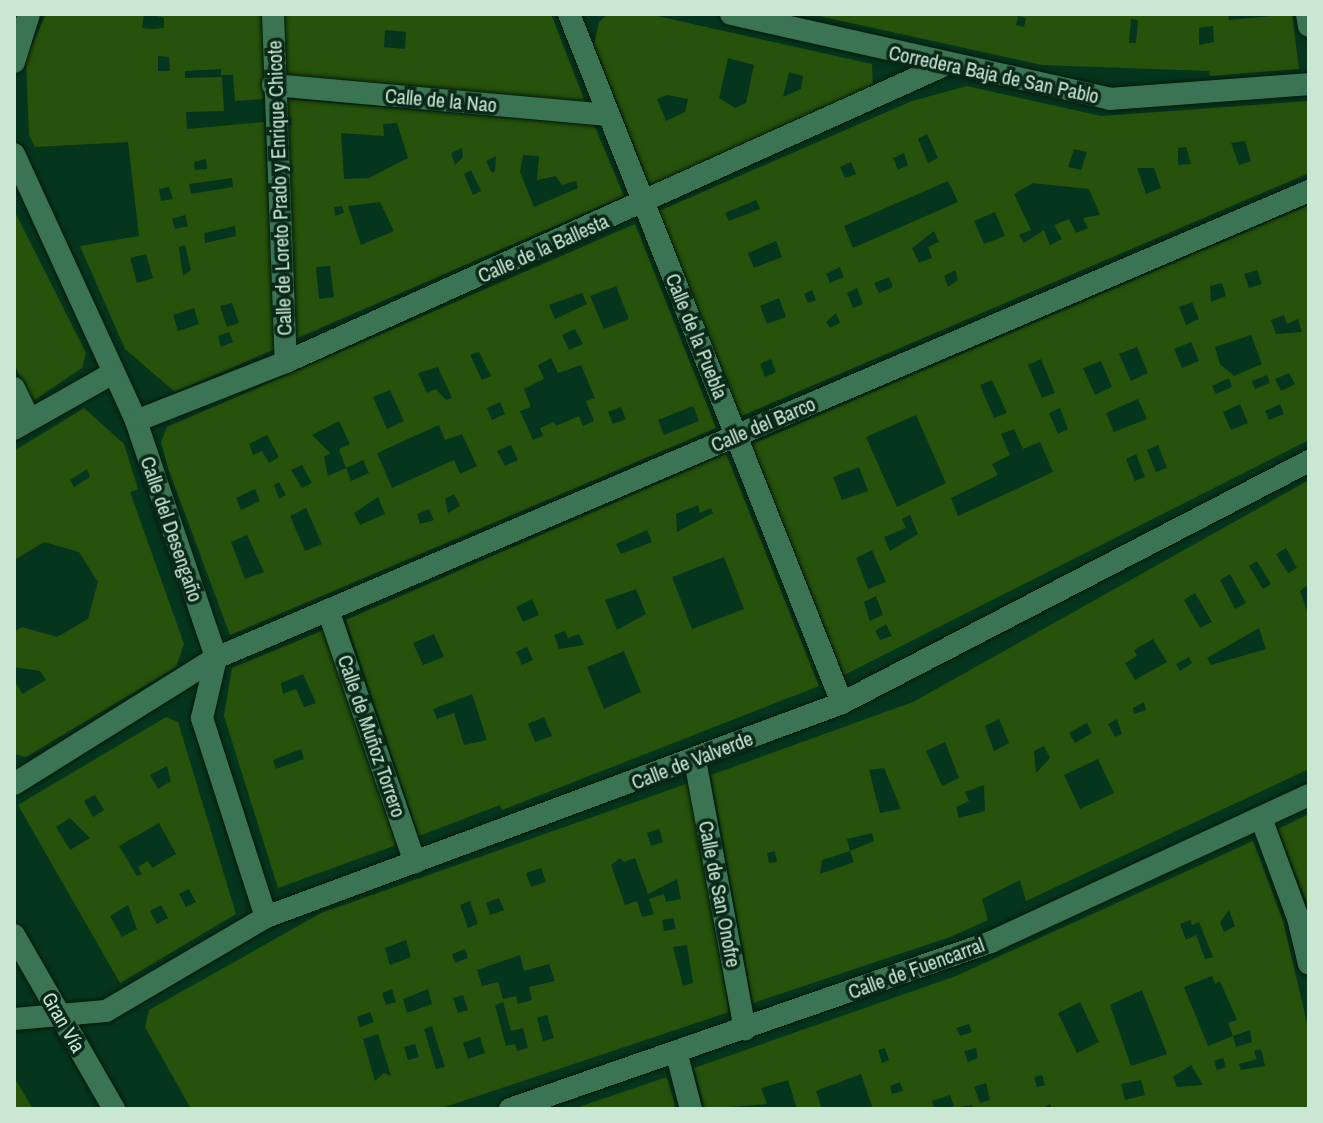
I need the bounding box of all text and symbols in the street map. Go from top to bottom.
street label: Calle de Loreto Prado y Enrique Chicote [262,40,296,336]
street label: Corredera Baja de San Pablo [887,40,1101,108]
street label: Calle de la Nao [384,83,498,117]
street label: Calle de la Ballesta [474,208,612,288]
street label: Calle de la Puebla [661,270,733,402]
street label: Calle del Barco [707,391,819,457]
street label: Calle del Desengaño [136,453,208,605]
street label: Calle de Muñoz Torrero [333,652,411,820]
street label: Calle de Valverde [628,726,756,794]
street label: Calle de San Onofre [694,819,746,969]
street label: Calle de Fuencarral [845,932,987,1004]
street label: Gran Vía [37,988,91,1056]

